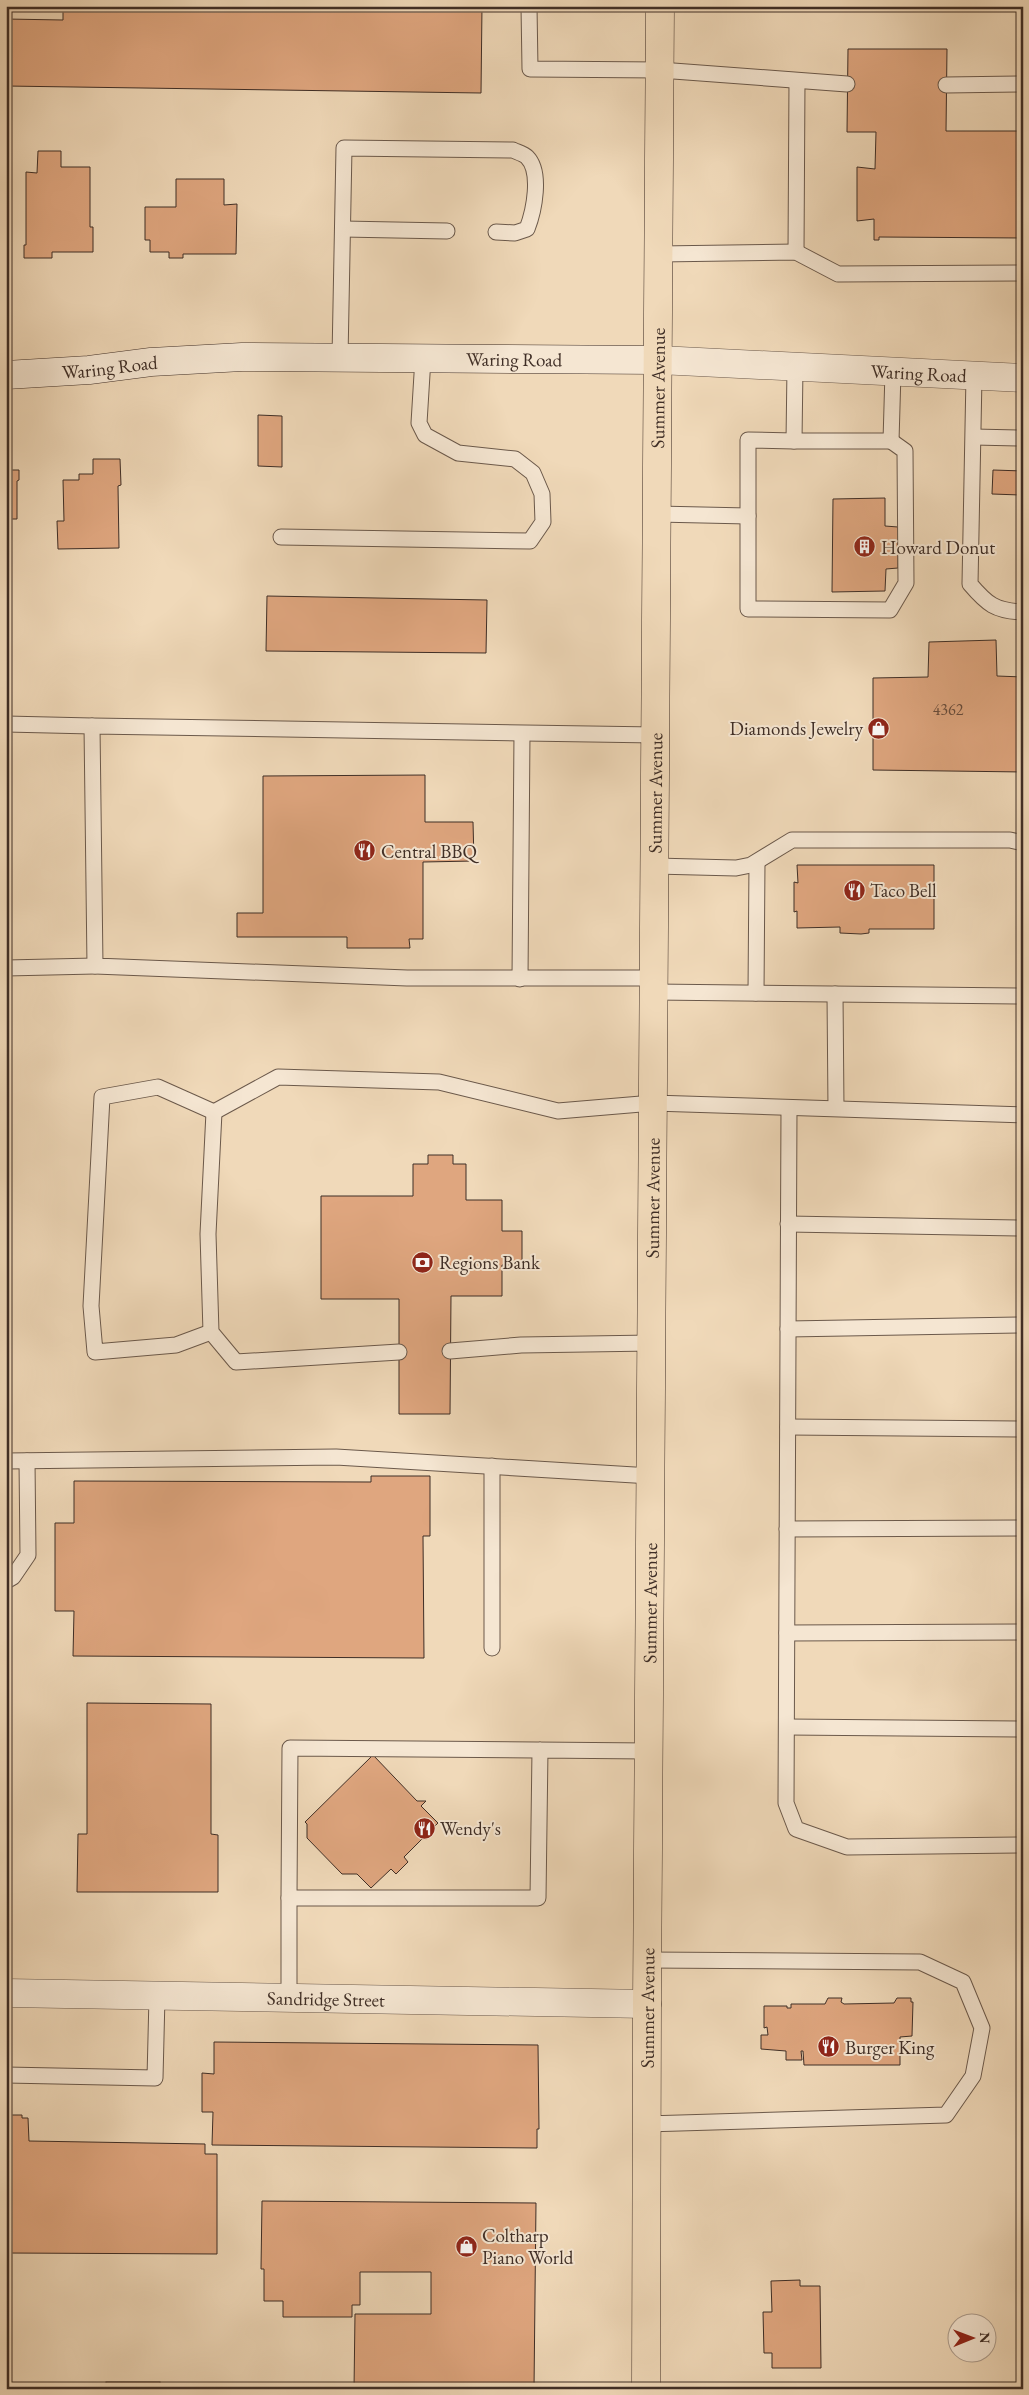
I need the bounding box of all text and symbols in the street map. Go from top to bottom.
street label: Summer Avenue [645,328,670,448]
street label: Waring Road [466,346,563,372]
street label: Waring Road [61,349,158,384]
street label: Waring Road [870,358,968,388]
building icon: Howard Donut [853,535,877,559]
place label: Howard Donut [881,535,995,560]
house number: 4362 [933,699,964,720]
place label: Diamonds Jewelry [730,716,864,741]
shop icon: Diamonds Jewelry [867,716,891,740]
street label: Summer Avenue [642,733,668,853]
restaurant icon: Central BBQ [353,839,377,863]
place label: Central BBQ [381,839,479,864]
restaurant icon: Taco Bell [842,878,866,902]
place label: Taco Bell [870,878,937,903]
street label: Summer Avenue [639,1138,665,1258]
bank icon: Regions Bank [411,1250,435,1274]
place label: Regions Bank [439,1250,541,1275]
street label: Summer Avenue [637,1543,663,1663]
restaurant icon: Wendy's [412,1816,436,1840]
place label: Wendy's [440,1816,501,1841]
street label: Summer Avenue [634,1948,660,2068]
street label: Sandridge Street [267,1985,385,2012]
restaurant icon: Burger King [817,2035,841,2059]
place label: Burger King [845,2035,935,2060]
place label: Coltharp Piano World [482,2223,574,2270]
shop icon: Coltharp Piano World [454,2234,478,2258]
north arrow [946,2312,996,2362]
text: N [976,2332,994,2344]

